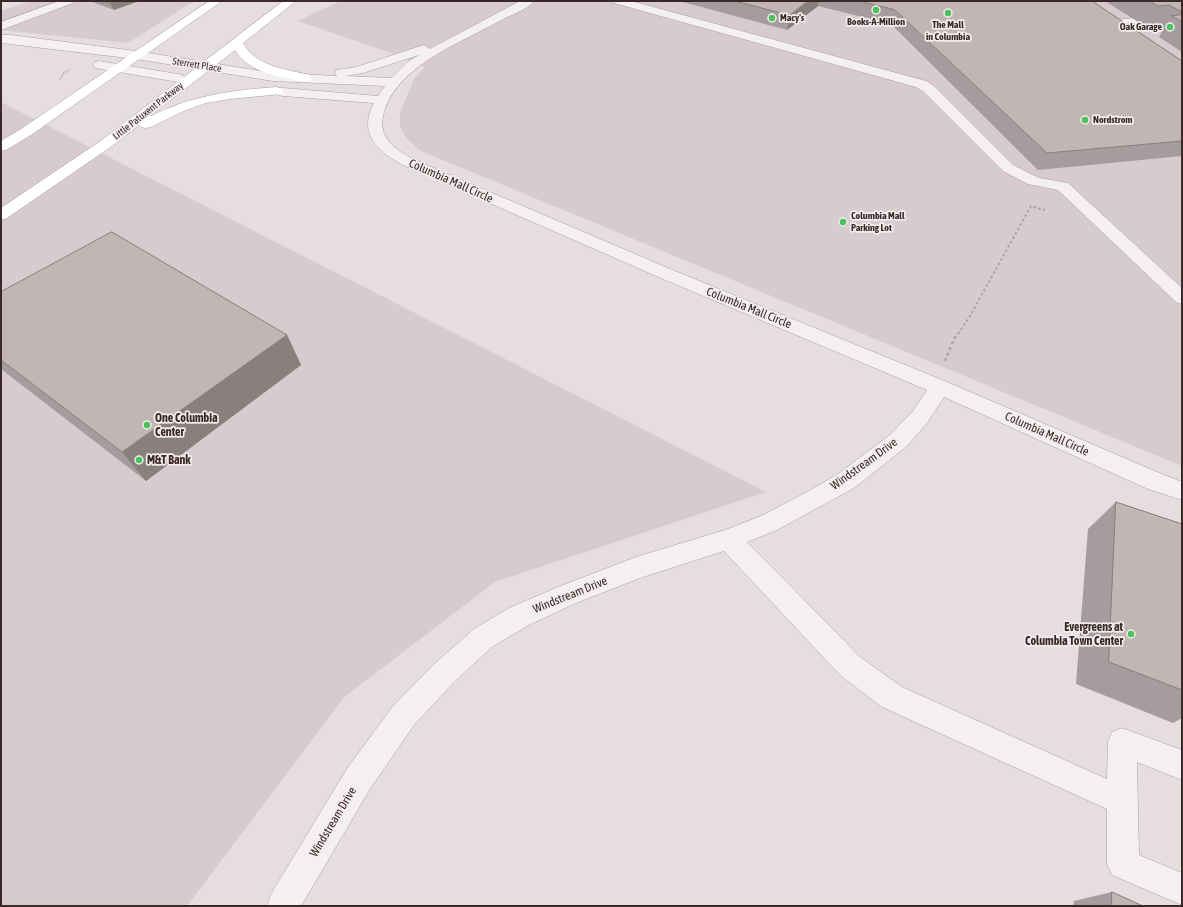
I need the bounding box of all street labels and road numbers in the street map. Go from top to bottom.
street label: Sterrett Place [172,55,222,75]
street label: Little Patuxent Parkway [110,80,186,142]
street label: Columbia Mall Circle [407,156,495,206]
street label: Columbia Mall Circle [704,284,794,332]
street label: Columbia Mall Circle [1003,409,1091,459]
street label: Windstream Drive [828,435,900,493]
street label: Windstream Drive [531,574,609,616]
street label: Windstream Drive [307,785,359,859]

